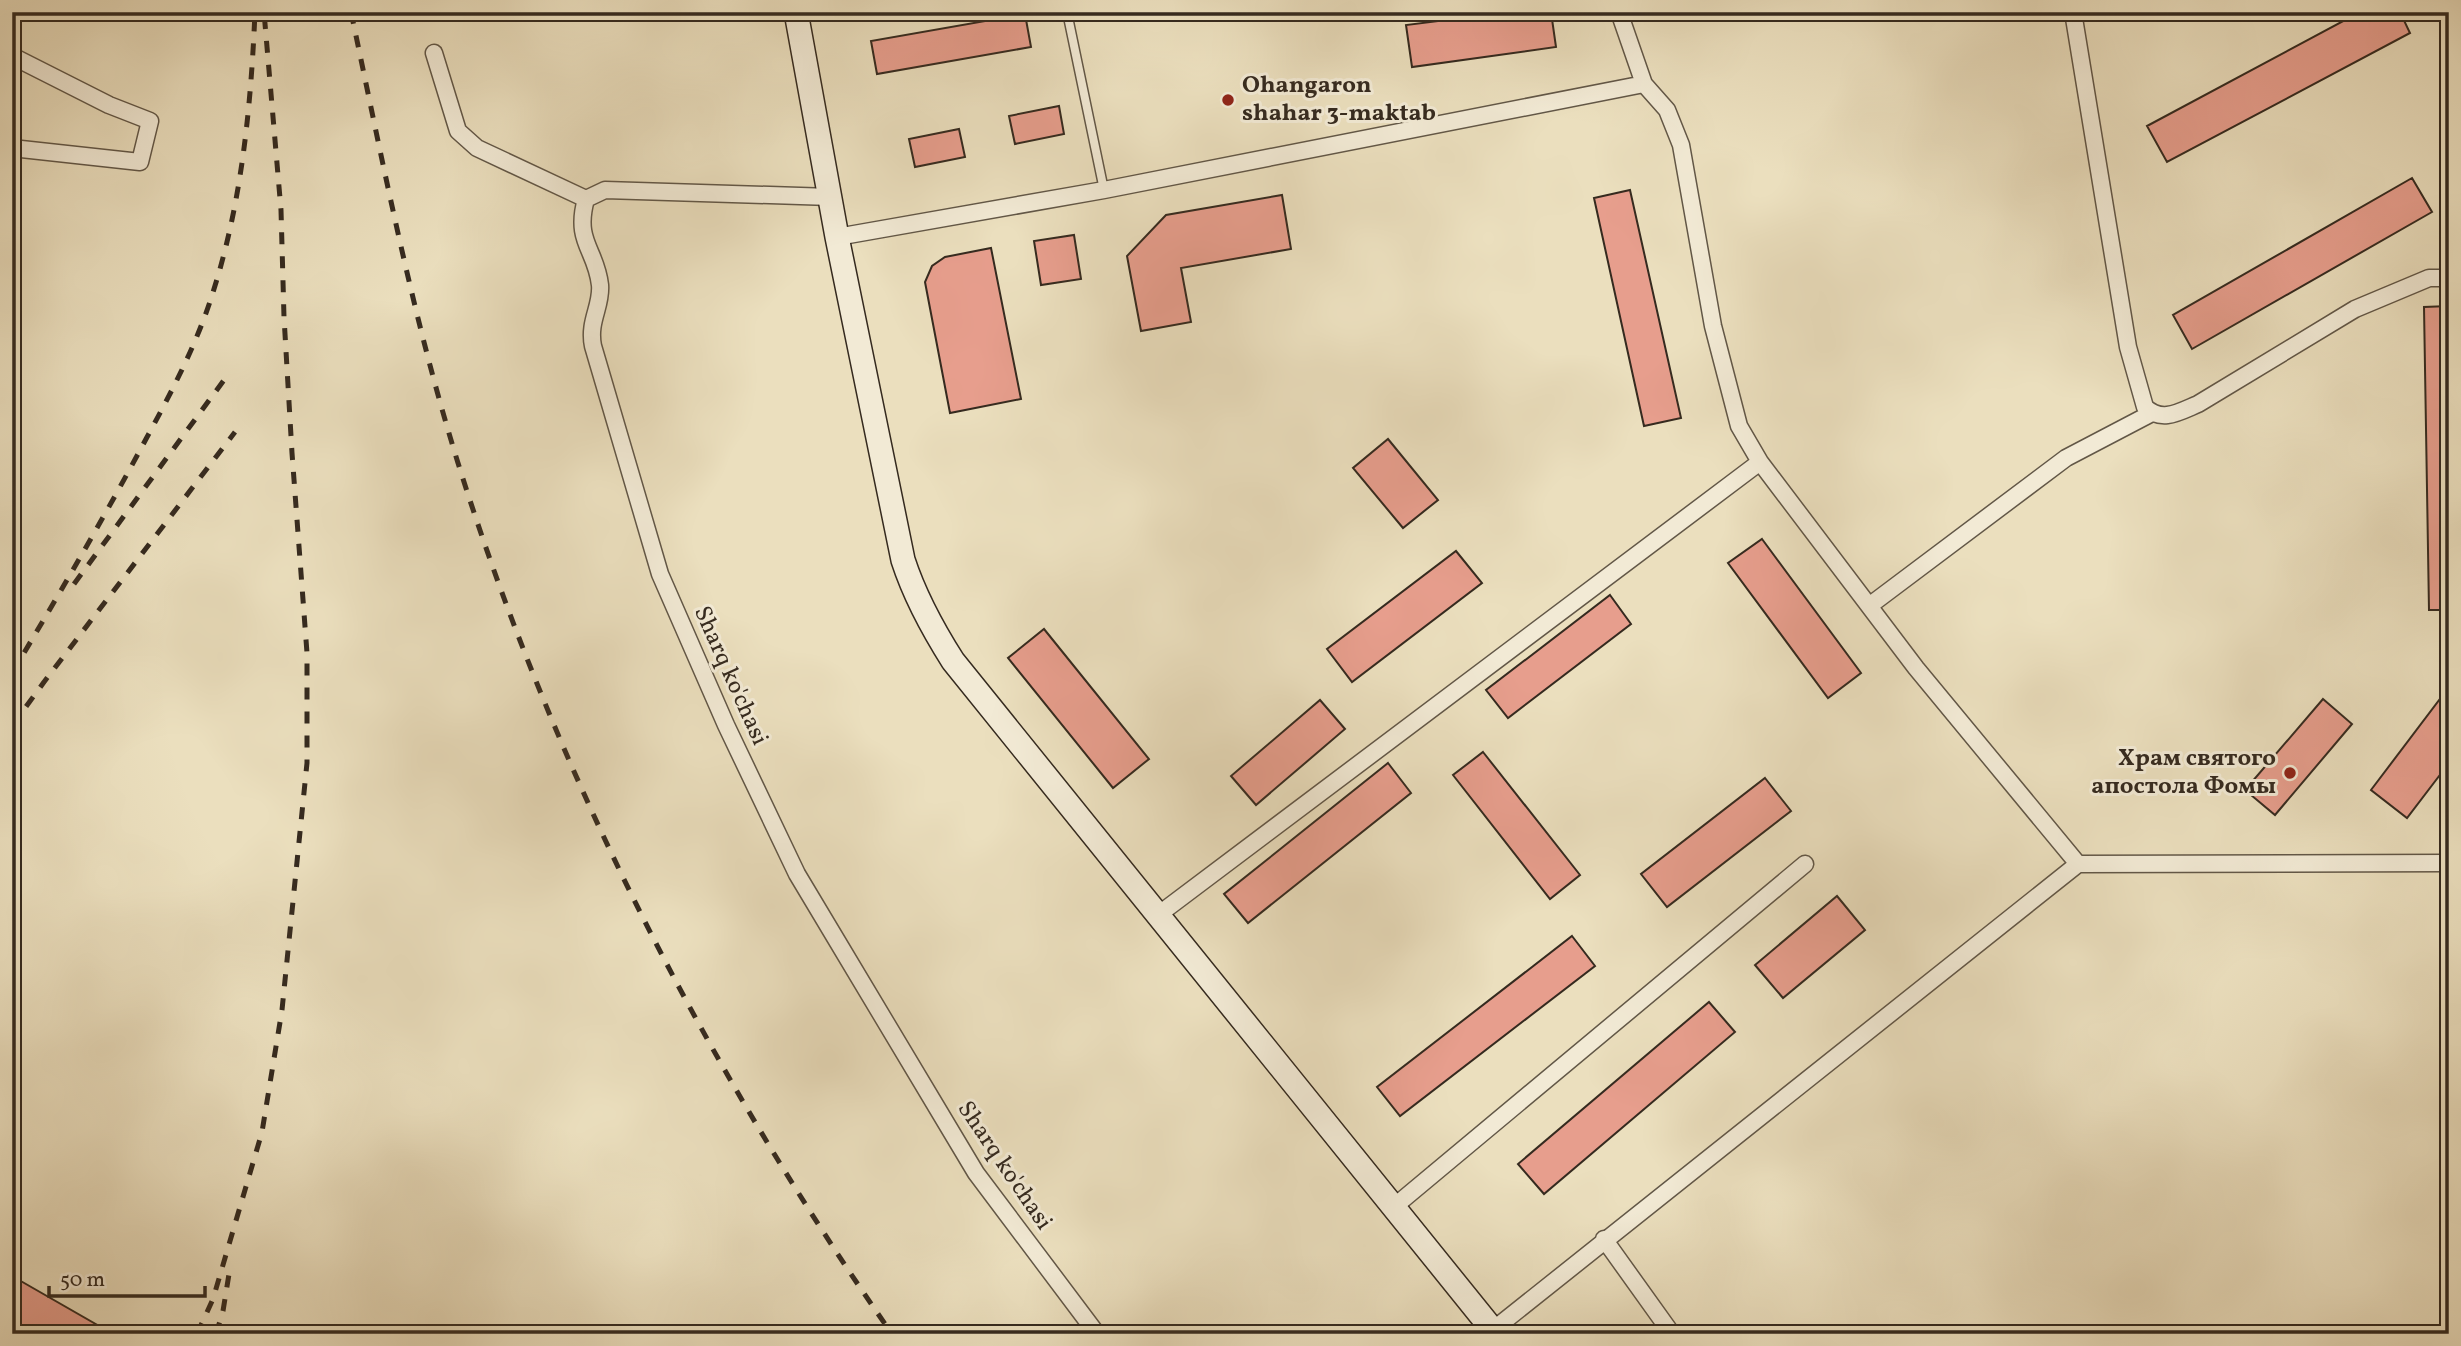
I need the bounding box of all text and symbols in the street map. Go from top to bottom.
place label: Ohangaron shahar 3-maktab [1242,69,1436,131]
marker: Ohangaron shahar 3-maktab [1220,92,1236,108]
street label: Sharq ko'chasi [684,601,776,751]
place label: Храм святого апостола Фомы [2091,742,2276,804]
marker: Храм святого апостола Фомы [2282,765,2298,781]
street label: Sharq ko'chasi [948,1095,1060,1237]
scale bar [49,1255,205,1299]
text: 50 m [60,1266,105,1295]

